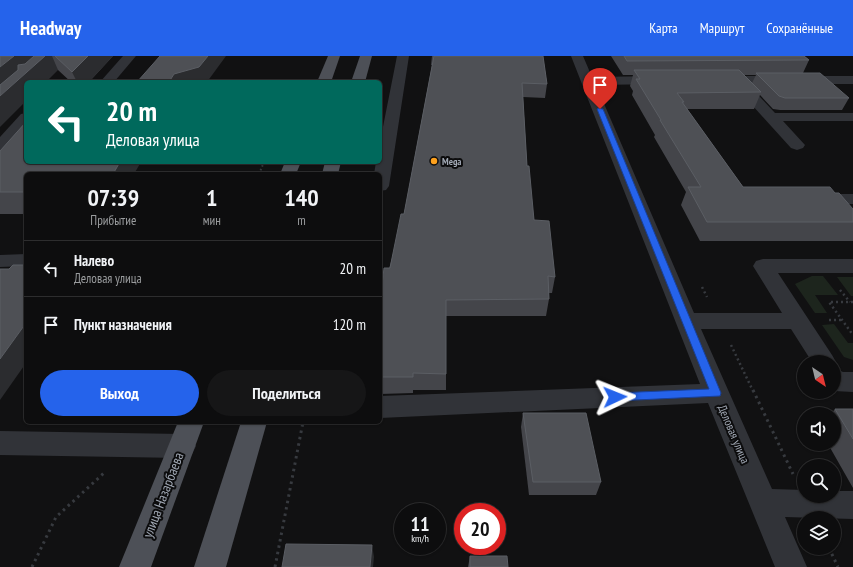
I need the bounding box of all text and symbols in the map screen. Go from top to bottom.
text: Headway [20,16,81,40]
text: Карта [649,19,678,37]
text: Маршрут [700,19,744,37]
text: Сохранённые [766,19,833,37]
pin [583,68,617,109]
icon: arrive [589,74,611,96]
text: 20 m [106,92,157,129]
icon: left [40,96,92,148]
text: Деловая улица [106,128,200,151]
place label: Mega [442,155,461,168]
marker: Mega [429,156,439,166]
text: 07:39 [87,182,139,213]
text: 1 [206,182,217,213]
text: 140 [284,182,319,213]
text: Прибытие [90,212,136,229]
text: мин [203,212,221,229]
text: m [297,212,306,229]
text: Налево [74,251,114,270]
icon: left [40,258,62,280]
text: 20 m [340,259,366,278]
text: Деловая улица [74,270,142,287]
icon: arrive [40,314,62,336]
text: Пункт назначения [74,315,172,334]
text: 120 m [333,315,366,334]
north arrow [797,355,841,399]
map controls [797,355,841,555]
button: Выход [40,370,199,416]
button: Поделиться [207,370,366,416]
position arrow [594,376,636,418]
street label: Деловая улица [715,402,753,466]
button: sound [797,407,841,451]
street label: улица Назарбаева [138,450,188,540]
button: search [797,459,841,503]
speed limit sign: 20 [454,503,506,555]
text: 11 [410,511,430,537]
button: layers [797,511,841,555]
text: km/h [411,532,429,545]

